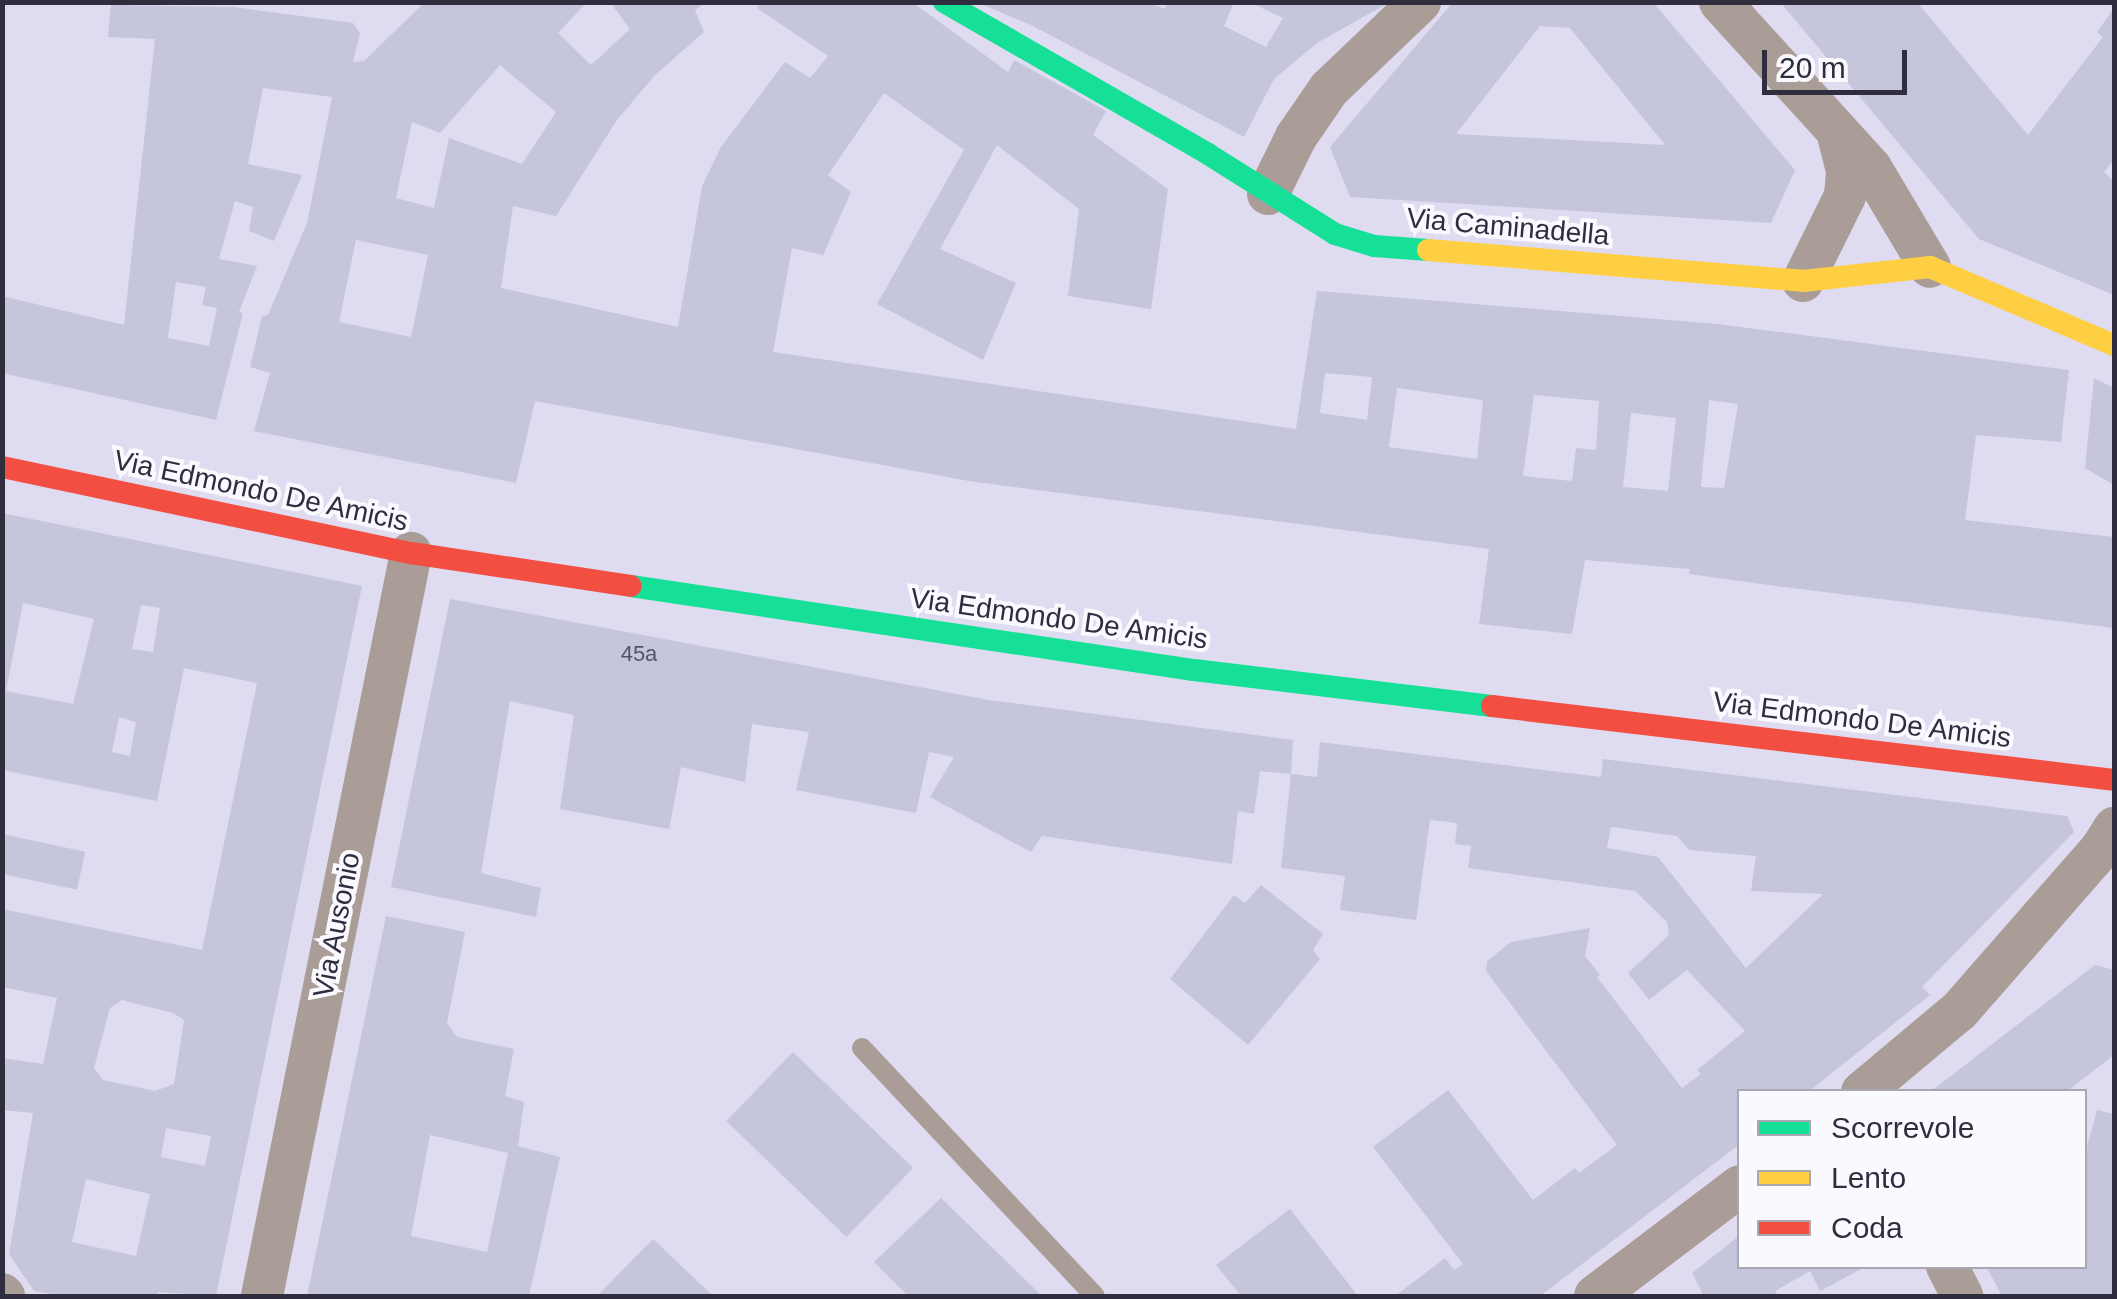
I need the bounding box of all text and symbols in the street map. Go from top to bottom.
scale bar [1767,30,1912,92]
text: 20 m [1779,51,1846,84]
street label: Via Caminadella [1405,201,1611,253]
street label: Via Edmondo De Amicis [110,443,412,539]
street label: Via Edmondo De Amicis [907,581,1211,657]
house number: 45a [621,641,657,667]
street label: Via Edmondo De Amicis [1710,685,2014,755]
street label: Via Ausonio [306,849,368,1001]
legend [1737,1089,2087,1269]
text: Scorrevole [1831,1111,1974,1144]
text: Lento [1831,1161,1906,1194]
text: Coda [1831,1211,1903,1244]

